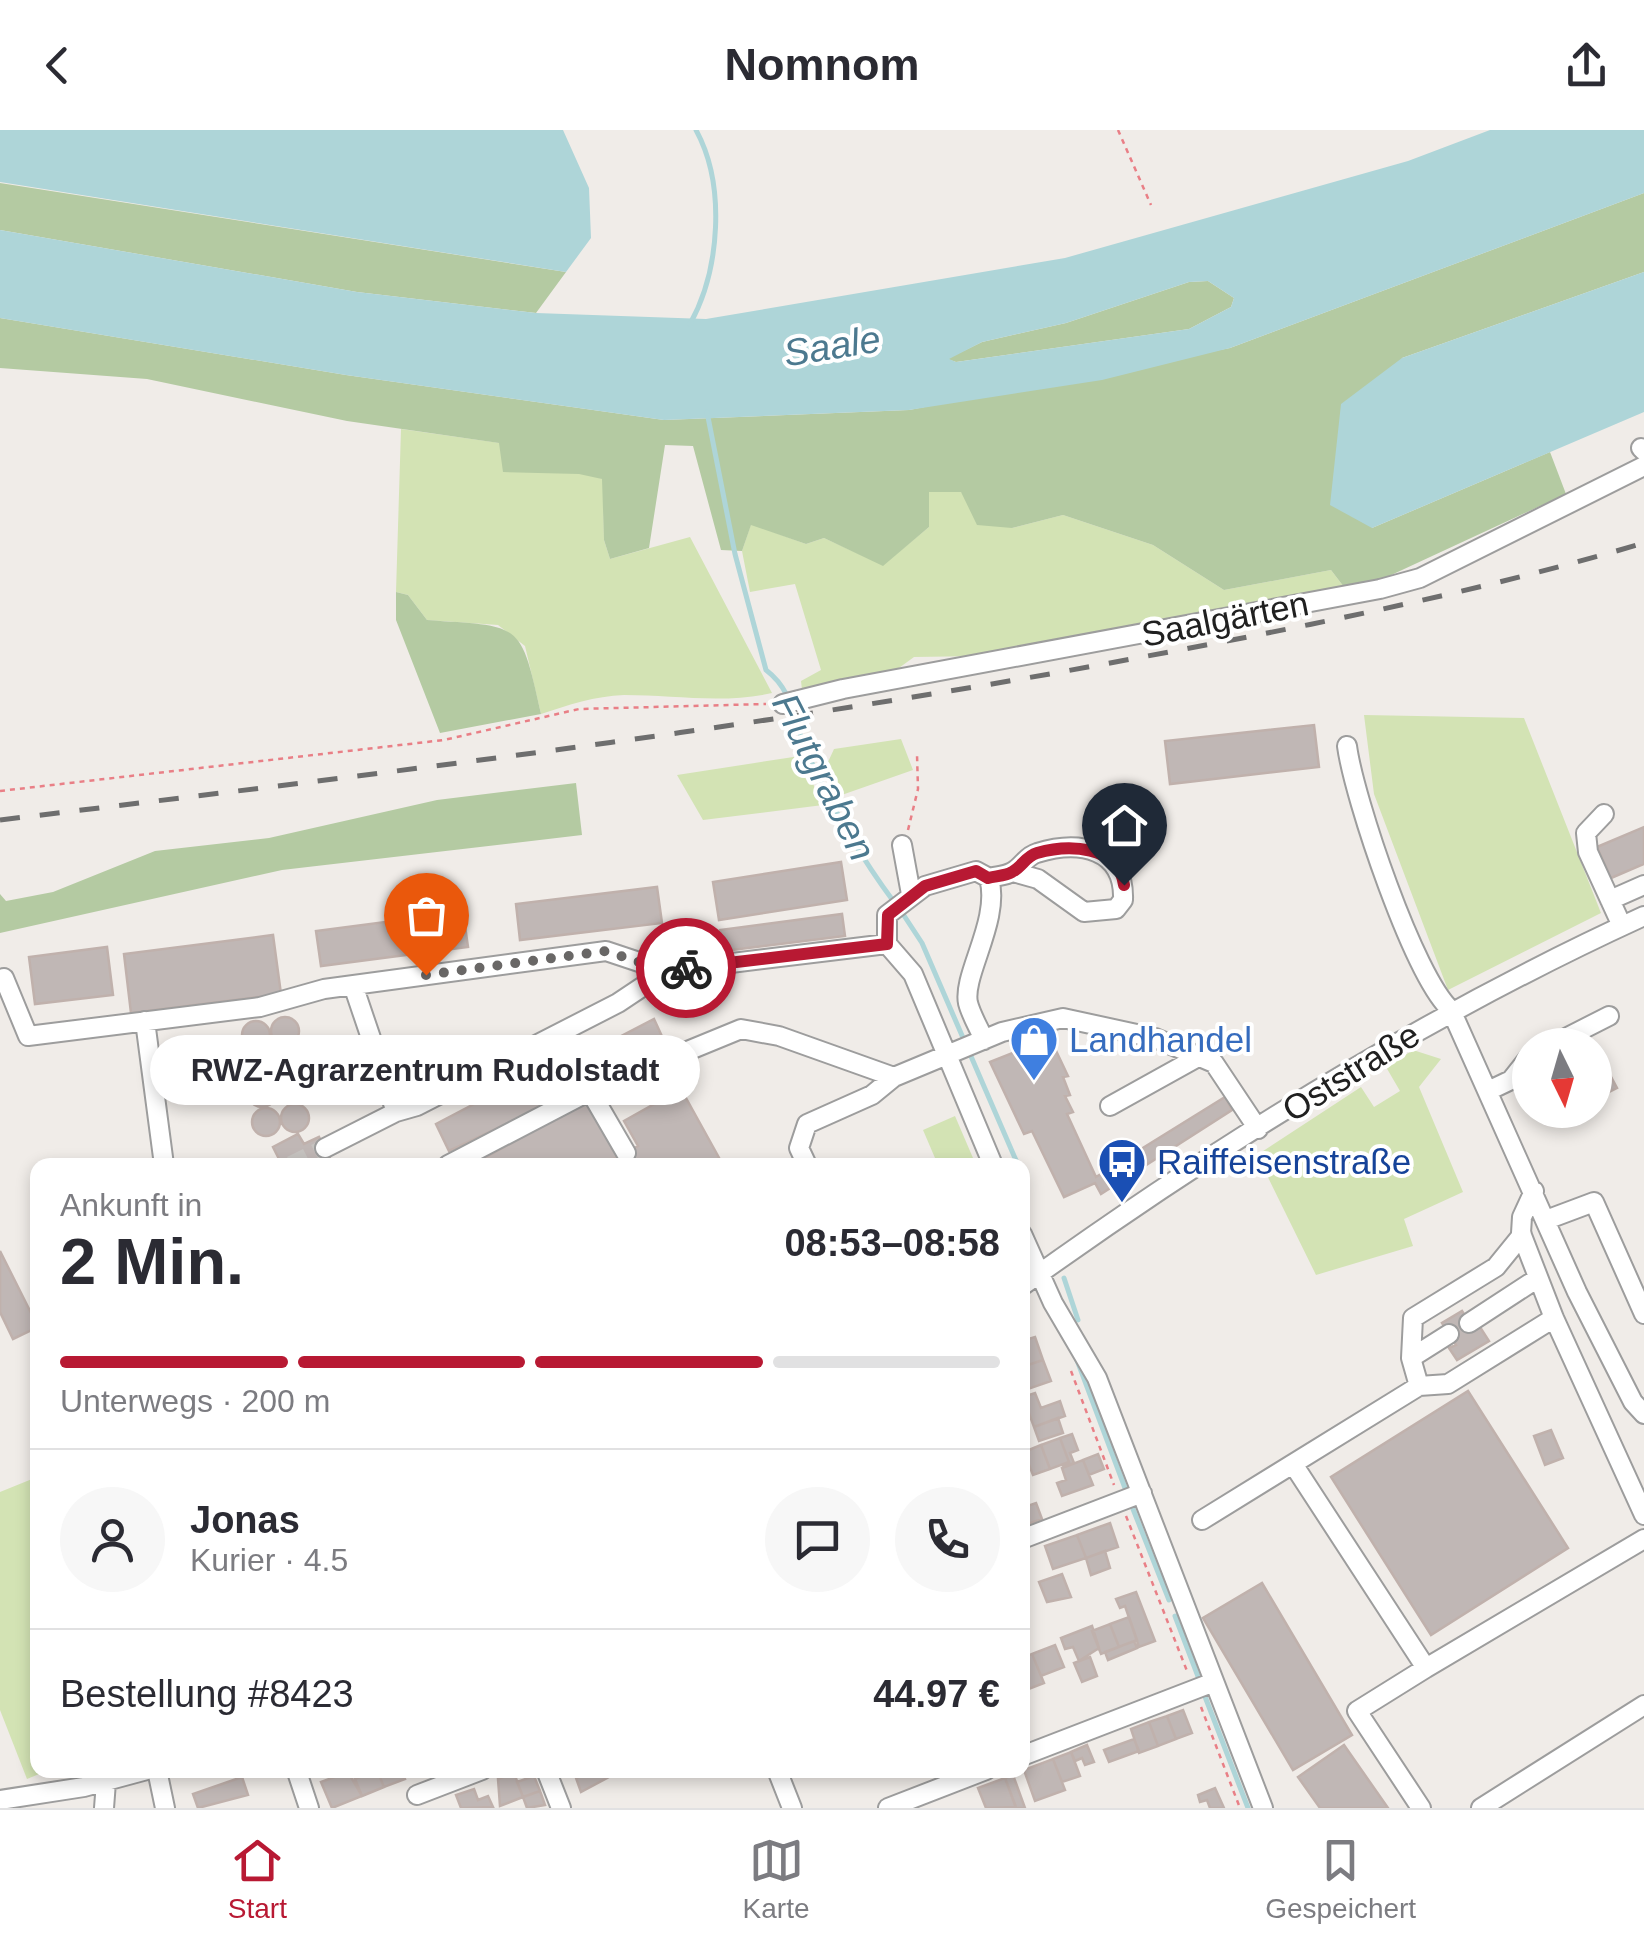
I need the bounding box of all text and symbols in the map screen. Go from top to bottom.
icon: back [30,38,85,93]
icon: share [1559,38,1614,93]
text: Nomnom [725,39,920,90]
water label: Saale [781,318,883,374]
street label: Saalgärten [1138,583,1312,654]
water label: Flutgraben [764,687,884,867]
pin [1082,783,1167,886]
icon: home [1097,798,1152,853]
pin [384,873,469,976]
icon: bag [399,888,454,943]
courier [636,918,736,1018]
icon: bike [659,941,714,996]
shop icon: Landhandel [1008,1014,1060,1082]
street label: Oststraße [1275,1014,1426,1129]
place label: Landhandel [1069,1020,1252,1059]
north arrow [1512,1028,1612,1128]
map controls [1512,1028,1612,1128]
callout: RWZ-Agrarzentrum Rudolstadt [151,1035,701,1105]
text: RWZ-Agrarzentrum Rudolstadt [191,1052,659,1088]
bus stop icon: Raiffeisenstraße [1096,1136,1148,1204]
place label: Raiffeisenstraße [1157,1142,1411,1181]
text: Ankunft in [60,1187,202,1223]
text: 08:53–08:58 [784,1222,1000,1264]
text: 2 Min. [60,1225,244,1298]
text: Unterwegs · 200 m [60,1383,330,1419]
button: person [60,1487,165,1592]
button: chat [765,1487,870,1592]
button: phone [895,1487,1000,1592]
text: Jonas [190,1499,300,1541]
text: Kurier · 4.5 [190,1542,348,1578]
text: Bestellung #8423 [60,1673,354,1715]
text: 44.97 € [873,1673,1000,1715]
tab: Start [228,1833,287,1925]
tab: Karte [743,1833,810,1925]
tab: Gespeichert [1265,1833,1416,1925]

